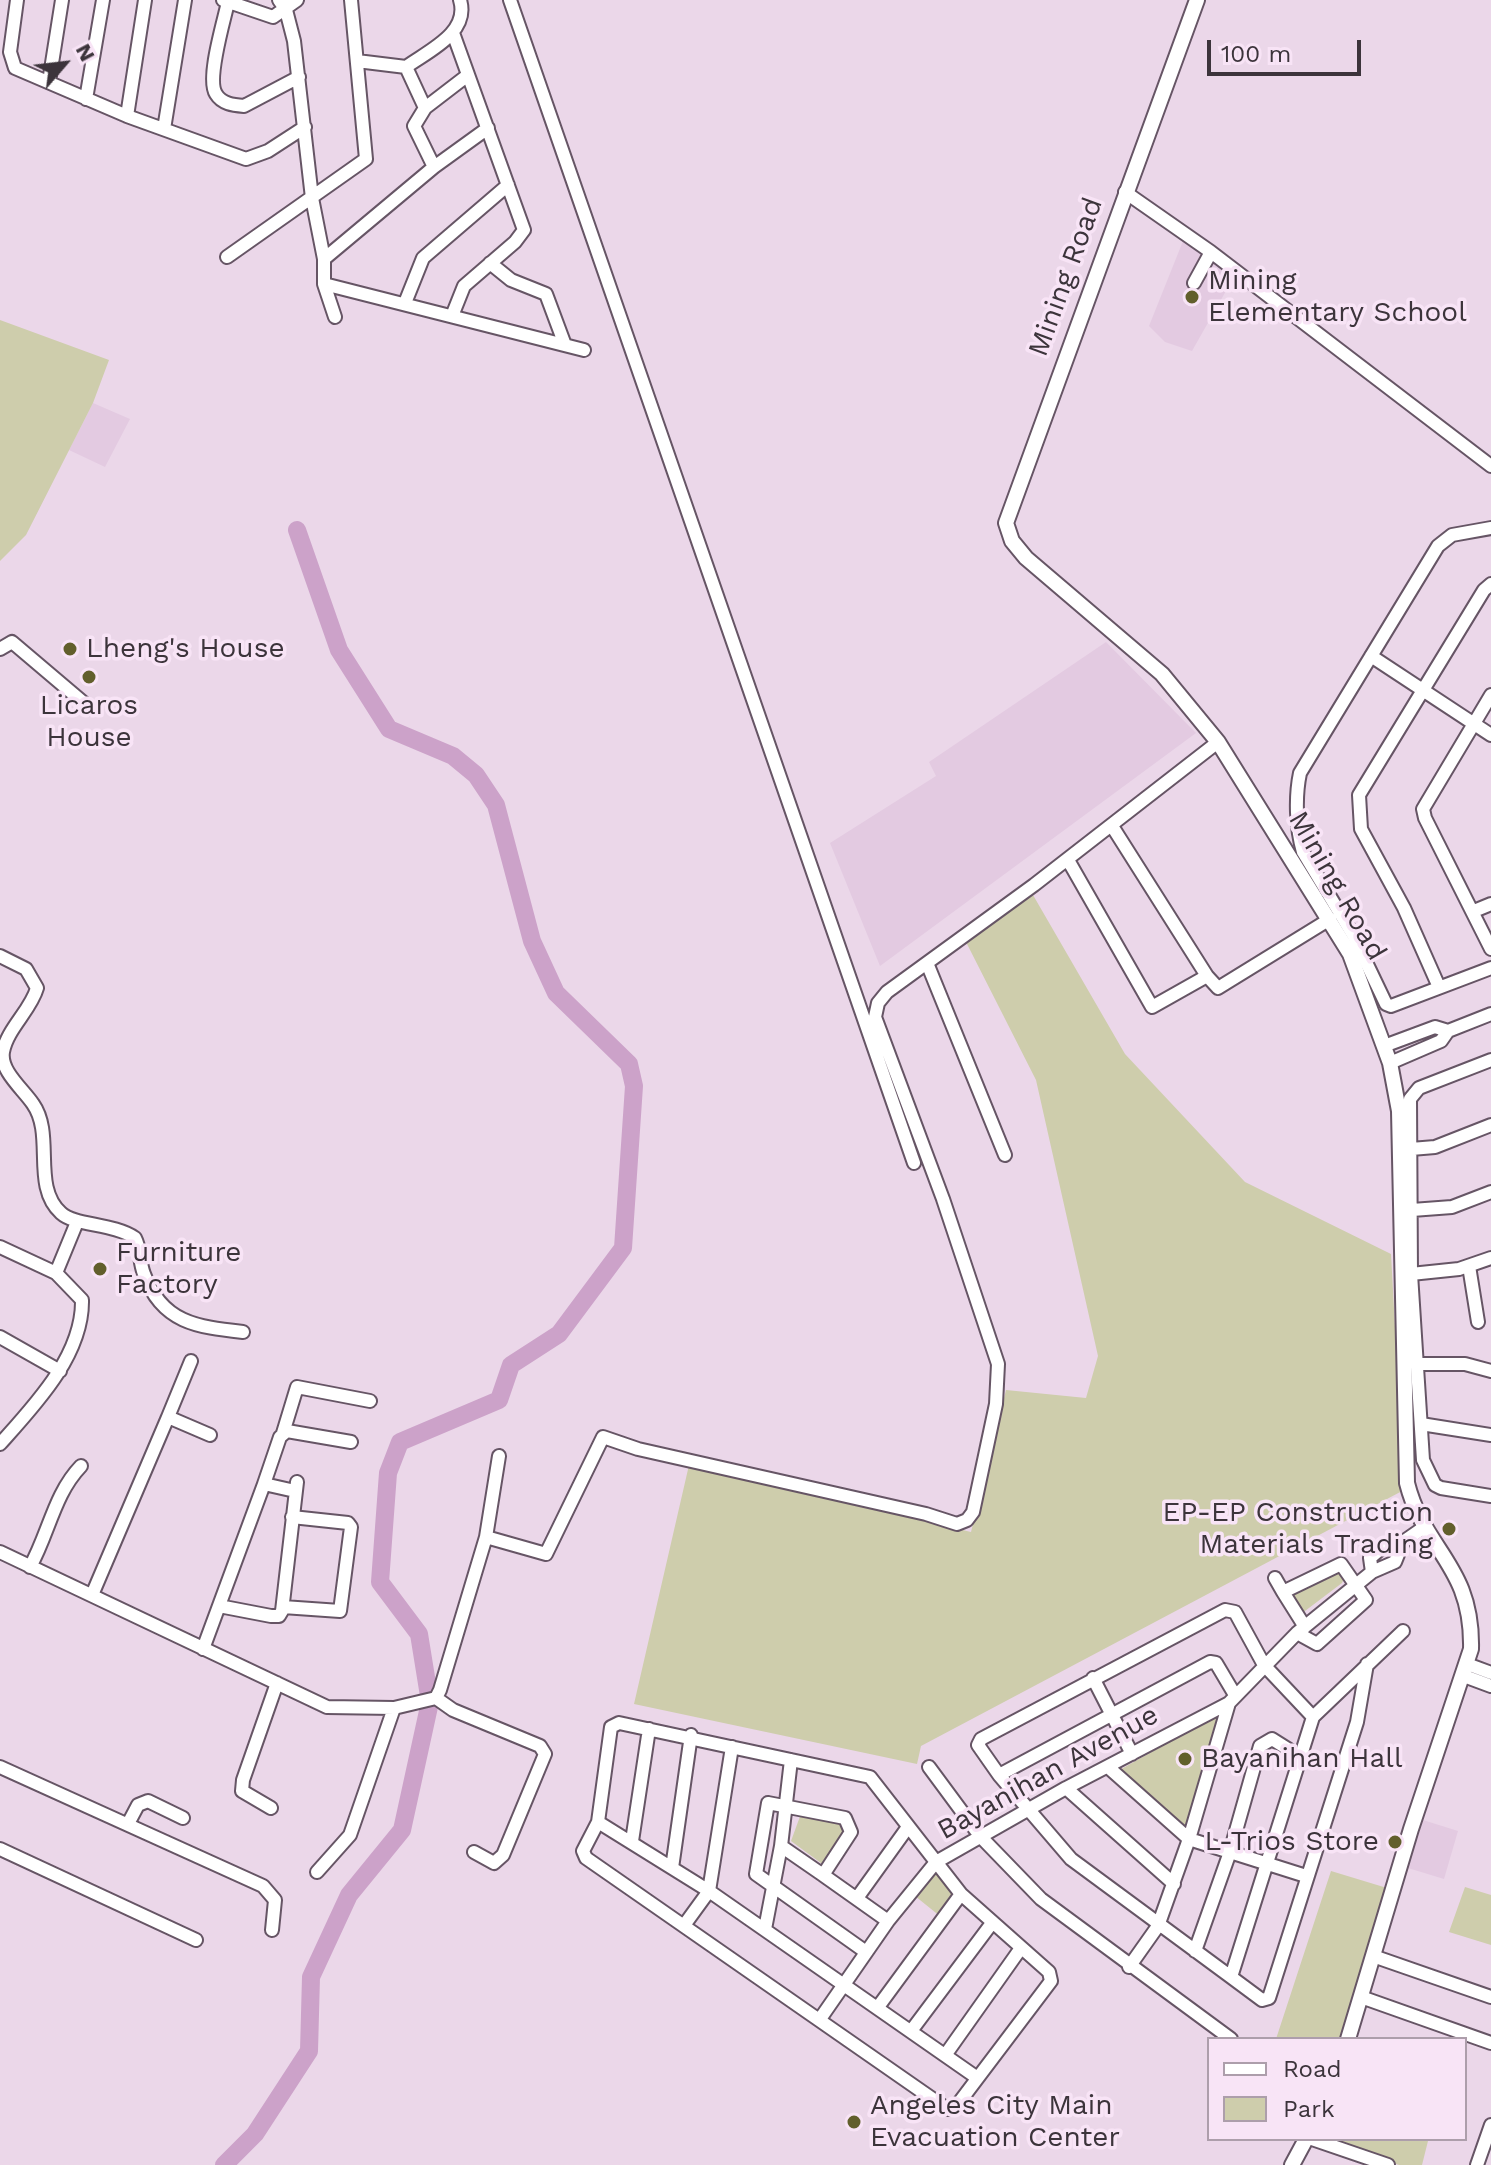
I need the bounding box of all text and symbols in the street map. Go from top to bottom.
north arrow [24,24,104,104]
scale bar [1211,24,1365,74]
text: N [71,39,100,66]
text: 100 m [1221,40,1291,68]
street label: Mining Road [1022,193,1110,361]
place label: Mining Elementary School [1208,264,1467,330]
marker: Mining Elementary School [1183,288,1201,306]
place label: Lheng's House [86,632,285,666]
marker: Lheng's House [61,640,79,658]
marker: Licaros House [80,668,98,686]
place label: Licaros House [40,689,138,755]
street label: Mining Road [1281,806,1393,966]
place label: Furniture Factory [116,1236,242,1302]
marker: Furniture Factory [91,1260,109,1278]
place label: EP-EP Construction Materials Trading [1162,1496,1433,1562]
marker: EP-EP Construction Materials Trading [1440,1520,1458,1538]
street label: Bayanihan Avenue [932,1698,1164,1848]
place label: Bayanihan Hall [1201,1742,1402,1776]
marker: Bayanihan Hall [1176,1750,1194,1768]
place label: L-Trios Store [1205,1825,1379,1859]
marker: L-Trios Store [1386,1833,1404,1851]
legend [1207,2037,1467,2141]
text: Road [1283,2055,1342,2083]
place label: Angeles City Main Evacuation Center [870,2089,1120,2155]
text: Park [1283,2095,1335,2123]
marker: Angeles City Main Evacuation Center [845,2113,863,2131]

